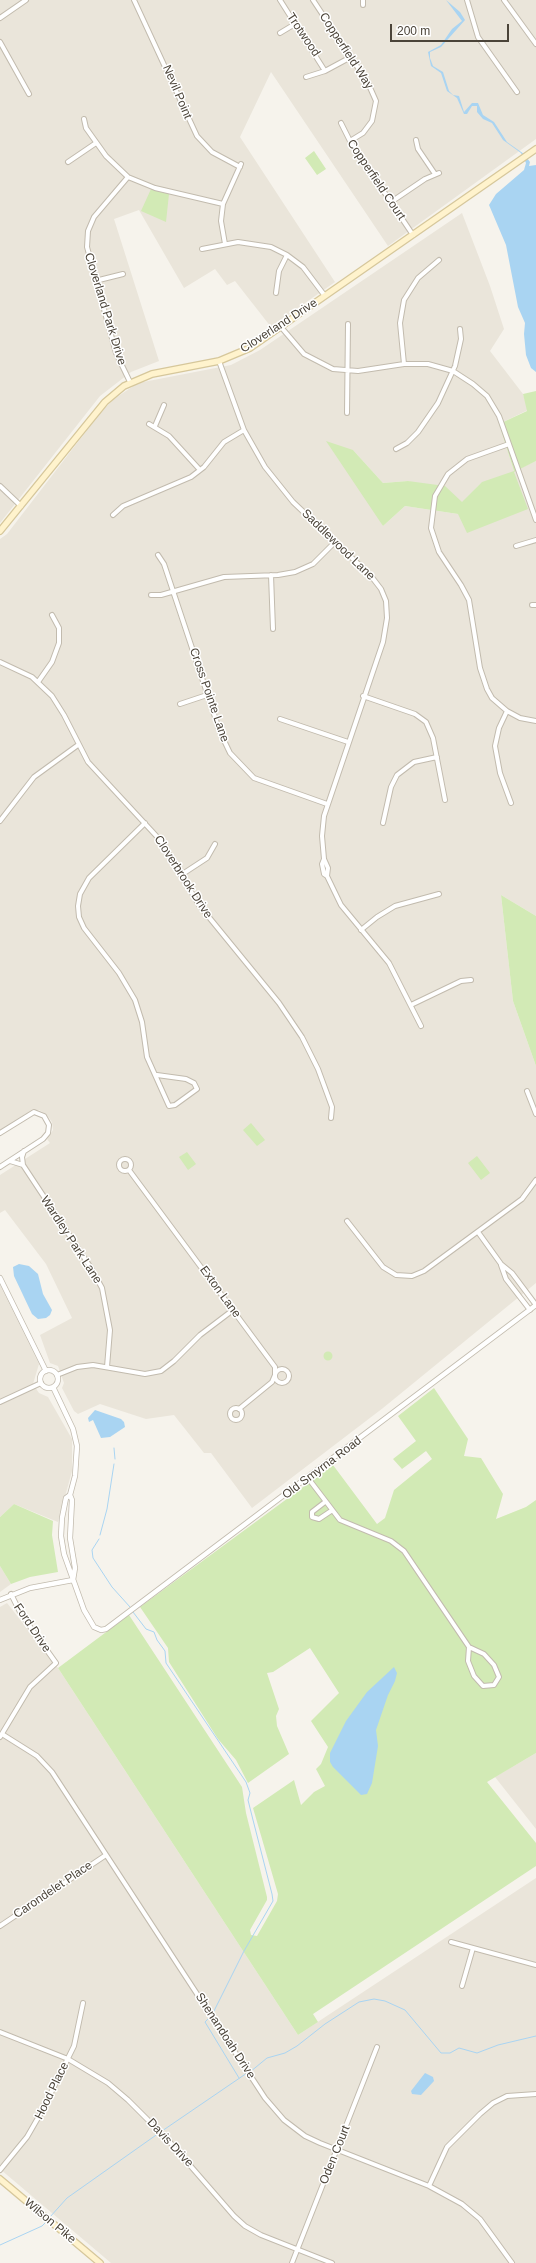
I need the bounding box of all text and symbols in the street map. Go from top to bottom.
street label: Trotwood [283,10,323,60]
street label: Copperfield Way [316,10,376,92]
scale bar [392,16,511,42]
text: 200 m [397,24,430,38]
street label: Nevil Point [159,63,195,121]
street label: Copperfield Court [344,137,408,223]
street label: Cloverland Park Drive [81,251,129,367]
street label: Cloverland Drive [238,296,320,356]
street label: Saddlewood Lane [298,506,378,584]
street label: Cross Pointe Lane [186,646,232,744]
street label: Cloverbrook Drive [151,833,215,921]
street label: Wardley Park Lane [37,1193,105,1287]
street label: Exton Lane [196,1263,244,1321]
street label: Old Smyrna Road [280,1434,364,1502]
street label: Ford Drive [10,1601,54,1655]
street label: Carondelet Place [11,1858,95,1922]
street label: Shenandoah Drive [192,1990,258,2082]
street label: Hood Place [32,2060,72,2122]
street label: Davis Drive [144,2116,196,2170]
street label: Oden Court [317,2124,353,2186]
street label: Wilson Pike [21,2195,79,2247]

